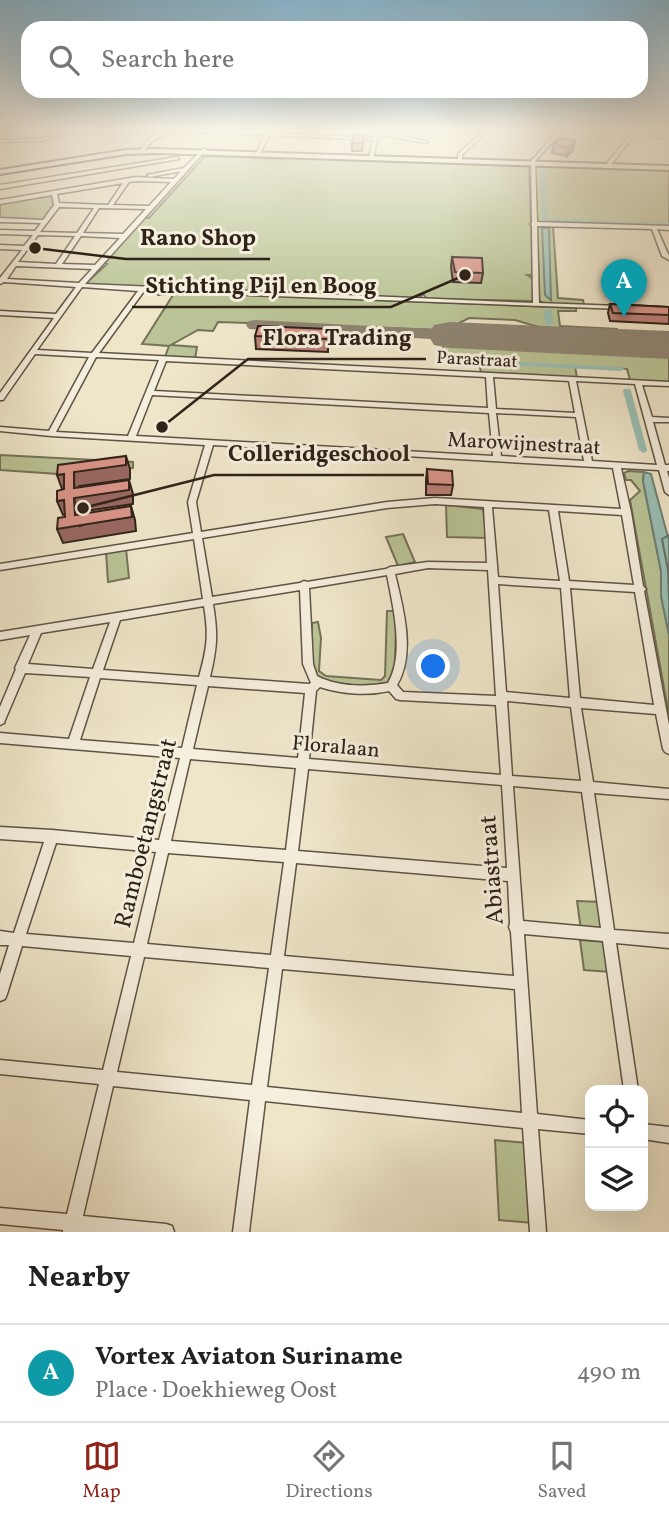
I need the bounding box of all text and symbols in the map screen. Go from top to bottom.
search box [21,21,648,98]
icon: search [45,41,83,79]
text: Search here [101,42,234,78]
callout: Rano Shop [126,215,270,259]
text: Rano Shop [140,223,256,255]
pin: A [601,259,647,317]
callout: Stichting Pijl en Boog [132,263,391,307]
text: Stichting Pijl en Boog [145,271,377,303]
callout: Flora Trading [248,315,426,359]
text: Flora Trading [262,323,412,355]
street label: Parastraat [436,346,518,375]
street label: Marowijnestraat [446,426,601,463]
callout: Colleridgeschool [214,431,424,475]
text: Colleridgeschool [228,439,410,471]
your location [416,649,450,683]
street label: Floralaan [291,729,381,766]
street label: Ramboetangstraat [107,735,187,932]
street label: Abiastraat [472,814,514,926]
map controls [585,1085,648,1211]
button: locate [585,1085,648,1148]
button: layers [585,1148,648,1211]
text: Nearby [28,1257,130,1299]
text: Vortex Aviaton Suriname [95,1339,403,1375]
text: A [43,1357,59,1389]
text: 490 m [577,1357,641,1389]
text: Place · Doekhieweg Oost [95,1375,337,1407]
tab: Map [82,1437,121,1505]
tab: Directions [286,1437,373,1505]
tab: Saved [538,1437,586,1505]

